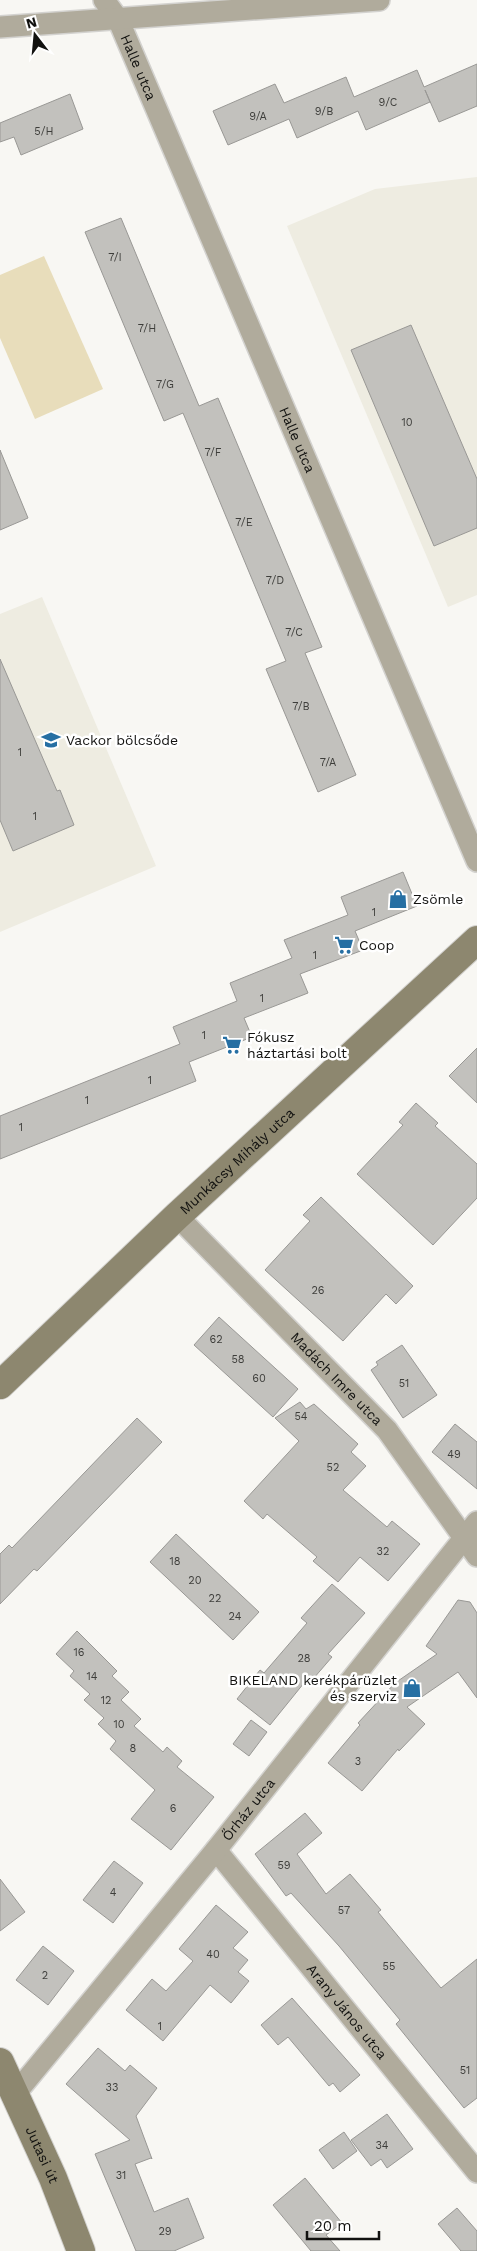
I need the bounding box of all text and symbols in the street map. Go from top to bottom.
north arrow [10,10,60,60]
text: N [24,13,39,32]
street label: Halle utca [117,32,160,103]
house number: 9/C [379,96,398,109]
house number: 9/B [315,105,333,118]
house number: 9/A [249,110,267,123]
house number: 5/H [34,125,54,138]
house number: 7/I [108,251,122,264]
house number: 7/H [138,322,156,335]
house number: 7/G [156,378,174,391]
street label: Halle utca [276,404,318,475]
house number: 10 [401,416,413,429]
house number: 7/F [204,446,222,459]
house number: 7/E [235,516,253,529]
house number: 7/D [266,574,284,587]
house number: 7/C [285,626,303,639]
house number: 7/B [292,700,310,713]
school or university icon: Vackor bölcsőde [40,729,62,751]
place label: Vackor bölcsőde [66,732,178,748]
house number: 1 [18,746,22,759]
house number: 7/A [320,756,336,769]
house number: 1 [33,810,37,823]
shop icon: Zsömle [387,888,409,910]
place label: Zsömle [413,891,463,907]
house number: 1 [372,906,376,919]
supermarket icon: Coop [333,934,355,956]
place label: Coop [359,937,394,953]
house number: 1 [313,949,317,962]
house number: 1 [260,992,264,1005]
house number: 1 [202,1029,206,1042]
place label: Fókusz háztartási bolt [247,1029,347,1061]
supermarket icon: Fókusz háztartási bolt [221,1034,243,1056]
house number: 1 [148,1074,152,1087]
house number: 1 [85,1094,89,1107]
street label: Munkácsy Mihály utca [176,1104,297,1218]
house number: 1 [19,1121,23,1134]
house number: 26 [311,1284,325,1297]
street label: Madách Imre utca [288,1329,386,1429]
house number: 62 [209,1333,223,1346]
house number: 58 [231,1353,245,1366]
house number: 60 [252,1372,266,1385]
house number: 51 [399,1377,409,1390]
house number: 54 [294,1410,308,1423]
house number: 49 [447,1448,461,1461]
house number: 52 [327,1461,339,1474]
house number: 32 [377,1545,389,1558]
house number: 18 [169,1555,181,1568]
house number: 20 [188,1574,202,1587]
house number: 22 [209,1592,221,1605]
house number: 24 [229,1610,242,1623]
house number: 16 [74,1646,85,1659]
house number: 28 [297,1652,311,1665]
house number: 14 [86,1670,98,1683]
place label: BIKELAND kerékpárüzlet és szerviz [229,1672,397,1704]
shop icon: BIKELAND kerékpárüzlet és szerviz [401,1677,423,1699]
house number: 12 [101,1694,111,1707]
house number: 10 [113,1718,125,1731]
house number: 8 [130,1742,137,1755]
house number: 3 [355,1755,361,1768]
street label: Őrház utca [219,1775,278,1844]
house number: 6 [170,1802,177,1815]
house number: 59 [277,1859,291,1872]
house number: 4 [110,1886,117,1899]
house number: 57 [338,1904,350,1917]
house number: 40 [206,1948,220,1961]
house number: 55 [383,1960,395,1973]
street label: Arany János utca [304,1961,390,2062]
house number: 2 [42,1969,48,1982]
house number: 1 [158,2020,162,2033]
house number: 51 [460,2064,470,2077]
house number: 33 [106,2081,118,2094]
street label: Jutasi út [23,2124,62,2185]
house number: 34 [375,2139,389,2152]
house number: 31 [116,2169,126,2182]
scale bar [307,2208,380,2240]
text: 20 m [314,2217,352,2235]
house number: 29 [158,2225,172,2238]

